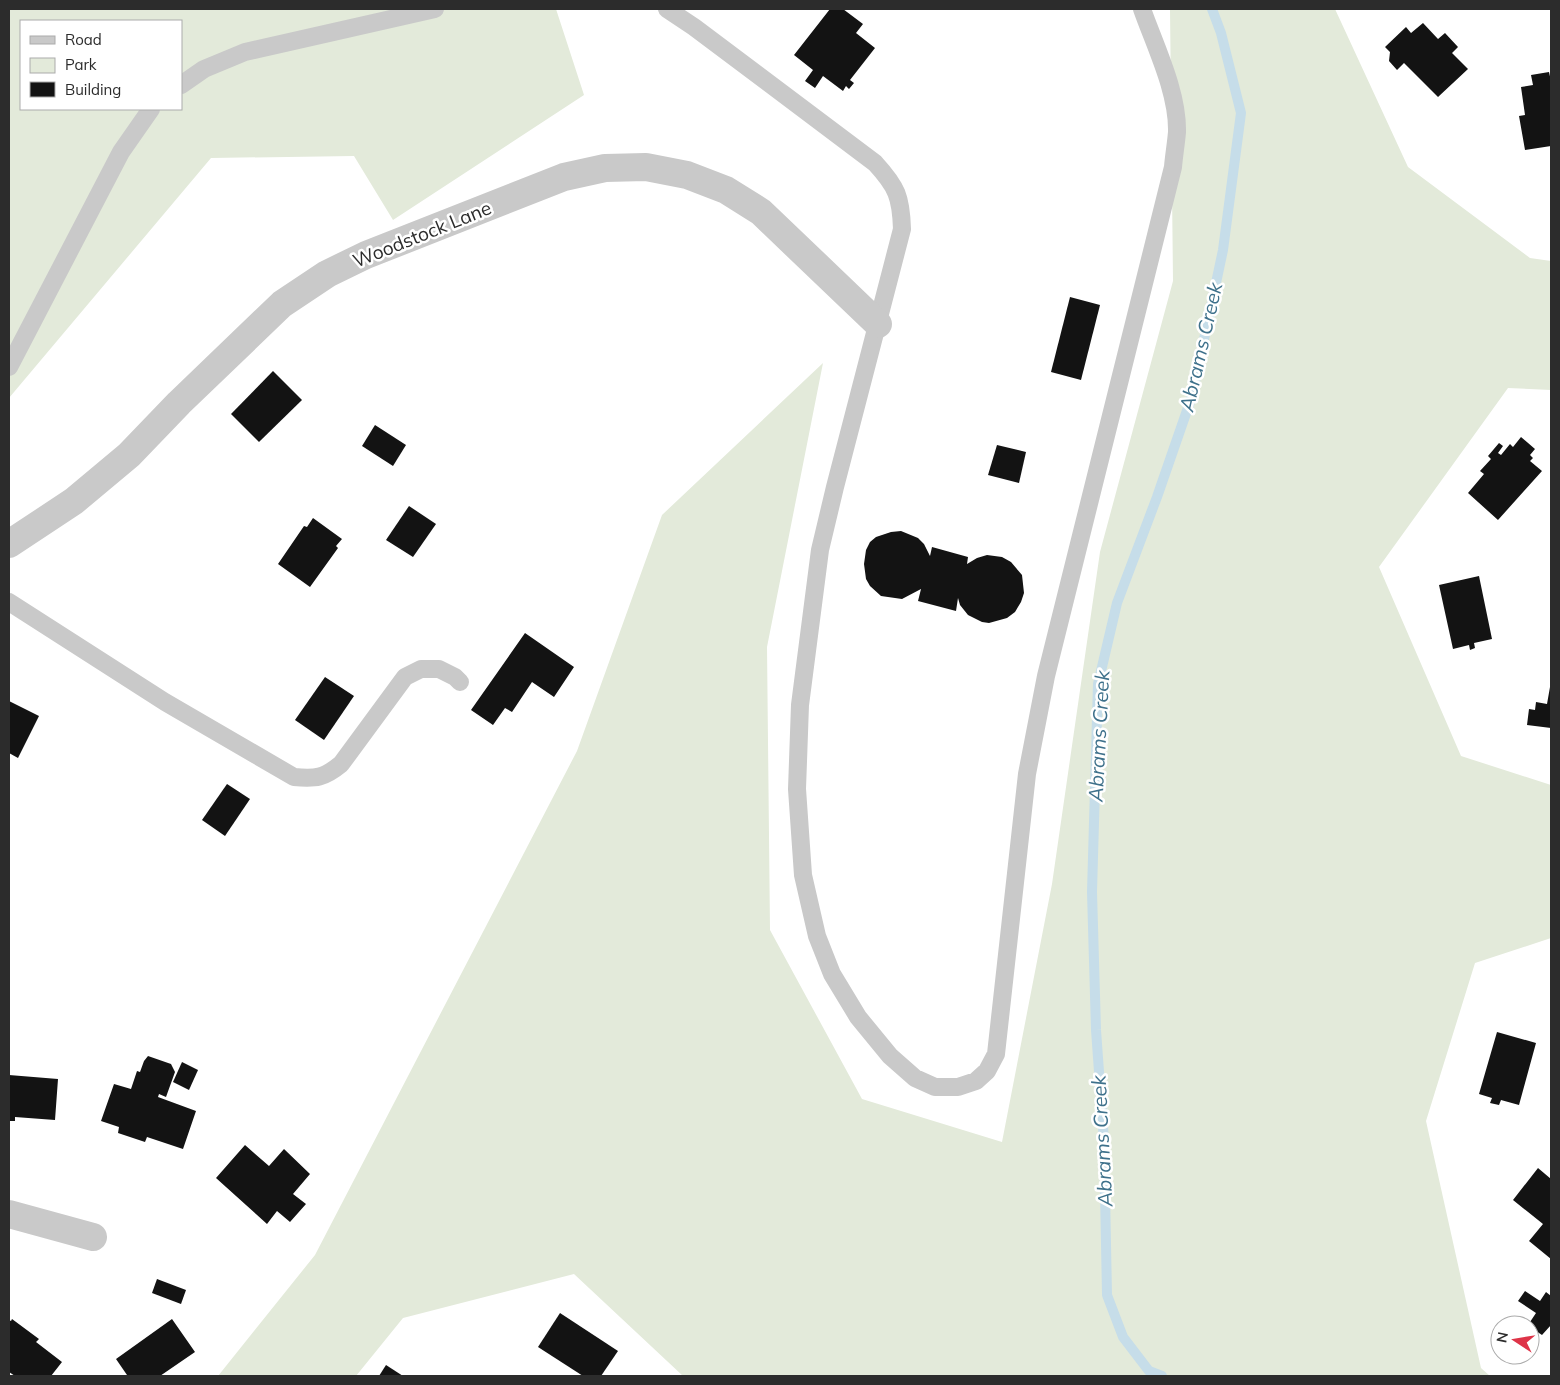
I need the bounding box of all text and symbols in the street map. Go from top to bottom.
legend [20,20,182,110]
text: Road [65,30,102,49]
text: Park [65,55,97,74]
text: Building [65,80,121,99]
street label: Woodstock Lane [349,195,495,273]
water label: Abrams Creek [1173,279,1228,415]
water label: Abrams Creek [1083,669,1114,803]
water label: Abrams Creek [1086,1074,1117,1208]
north arrow [1490,1315,1540,1365]
text: N [1492,1330,1512,1344]

